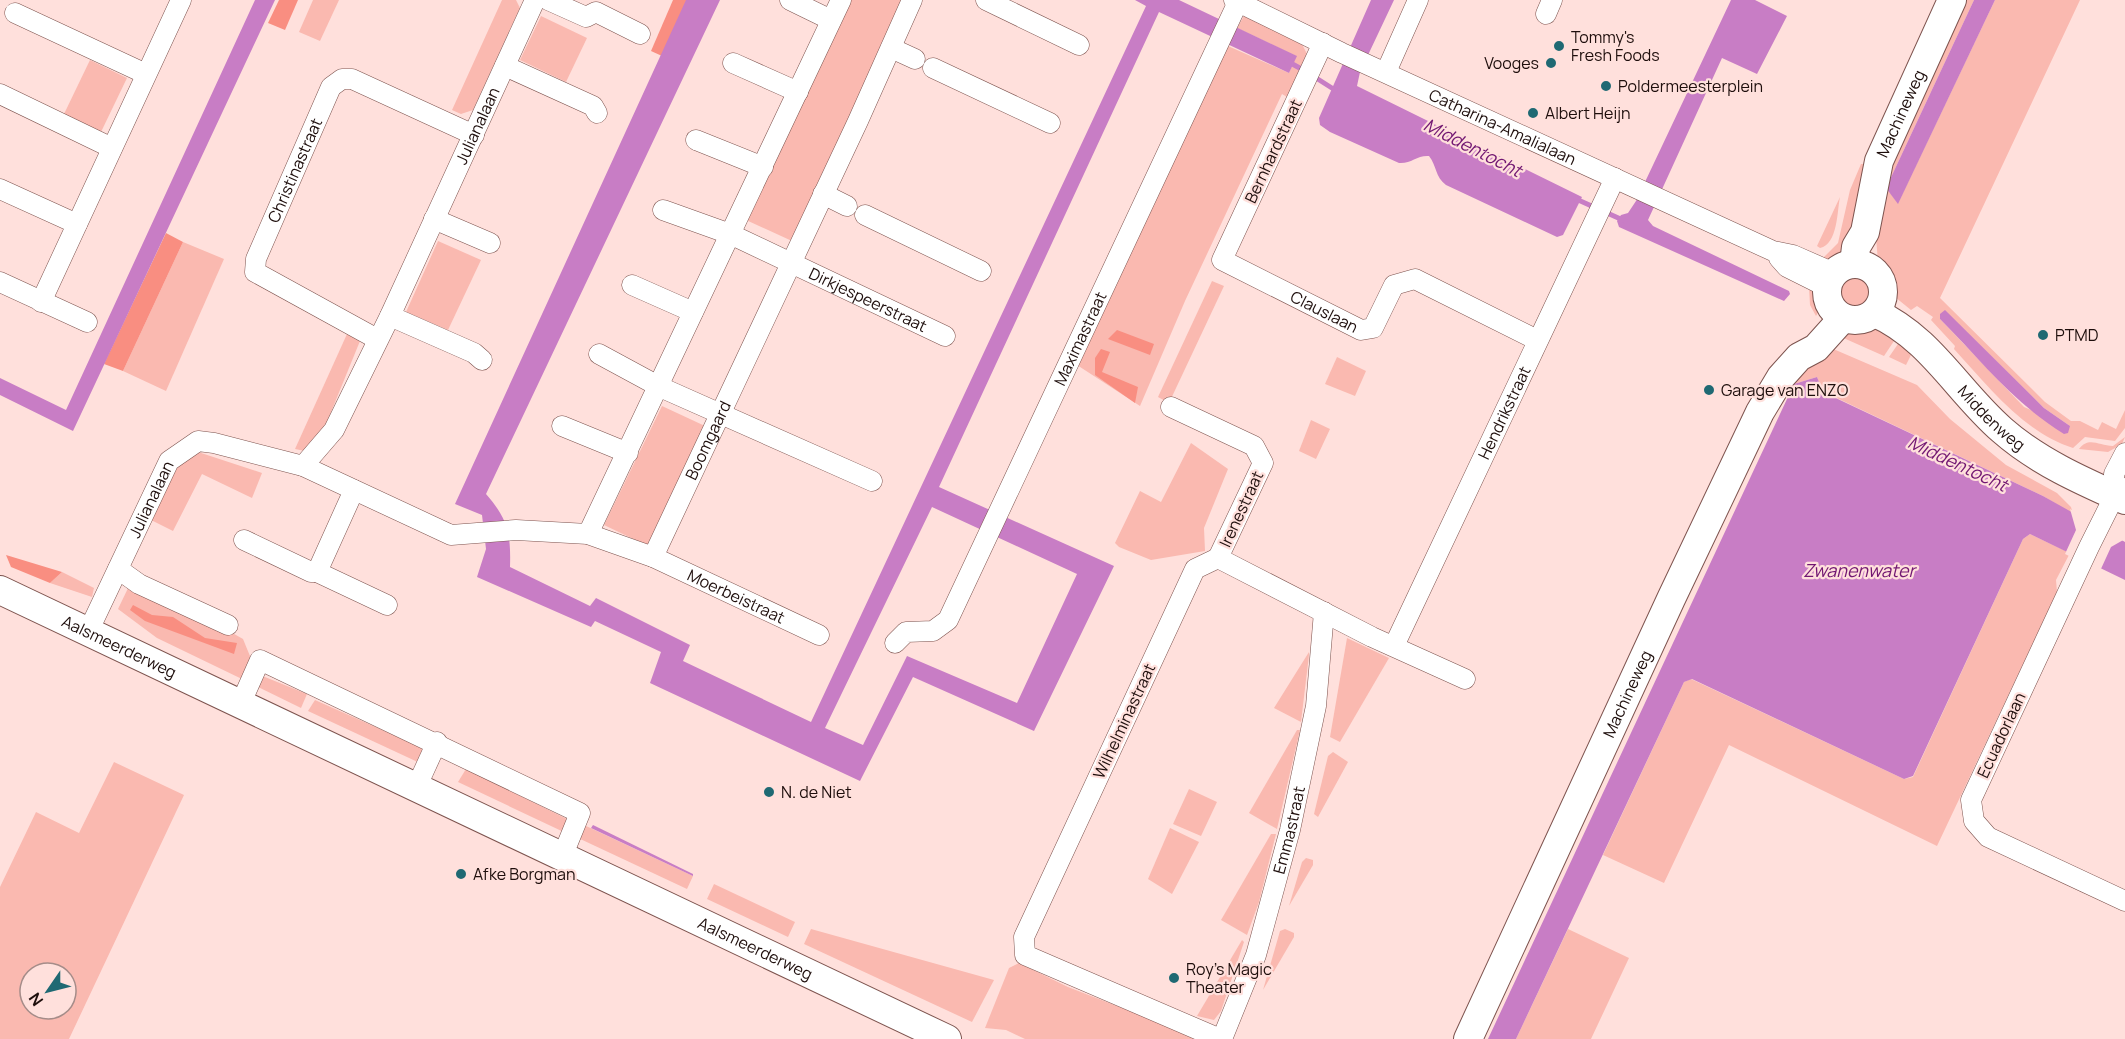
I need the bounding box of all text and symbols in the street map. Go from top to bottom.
place label: Tommy's Fresh Foods [1571,26,1660,66]
marker: Tommy's Fresh Foods [1552,39,1566,53]
place label: Vooges [1484,52,1539,74]
marker: Vooges [1544,56,1558,70]
street label: Machineweg [1871,66,1930,161]
place label: Poldermeesterplein [1618,75,1763,97]
marker: Poldermeesterplein [1599,79,1613,93]
street label: Julianalaan [450,83,505,168]
street label: Catharina-Amalialaan [1425,83,1580,170]
street label: Bernhardstraat [1239,95,1307,207]
place label: Albert Heijn [1545,102,1631,124]
marker: Albert Heijn [1526,106,1540,120]
water label: Middentocht [1420,112,1528,183]
street label: Christinastraat [262,115,327,226]
street label: Dirkjespeerstraat [805,262,931,337]
street label: Clauslaan [1287,285,1362,338]
street label: Maximastraat [1049,288,1112,389]
place label: PTMD [2055,324,2099,346]
marker: PTMD [2036,328,2050,342]
street label: Hendrikstraat [1473,362,1536,463]
place label: Garage van ENZO [1721,379,1849,401]
street label: Middenweg [1953,380,2030,456]
marker: Garage van ENZO [1702,383,1716,397]
street label: Boomgaard [680,397,736,483]
water label: Middentocht [1904,430,2013,497]
street label: Julianalaan [123,457,179,541]
street label: Irenestraat [1214,467,1268,551]
water label: Zwanenwater [1803,558,1917,582]
street label: Moerbeistraat [684,564,788,628]
street label: Aalsmeerderweg [58,610,180,683]
street label: Machineweg [1598,647,1657,741]
street label: Wilhelminastraat [1088,660,1160,782]
street label: Ecuadorlaan [1972,689,2030,781]
place label: N. de Niet [781,781,852,803]
street label: Emmastraat [1268,784,1310,876]
marker: N. de Niet [762,785,776,799]
place label: Afke Borgman [473,863,575,885]
marker: Afke Borgman [454,867,468,881]
street label: Aalsmeerderweg [694,912,816,985]
place label: Roy's Magic Theater [1186,958,1272,998]
north arrow [18,961,78,1021]
marker: Roy's Magic Theater [1167,971,1181,985]
text: N [23,989,48,1011]

